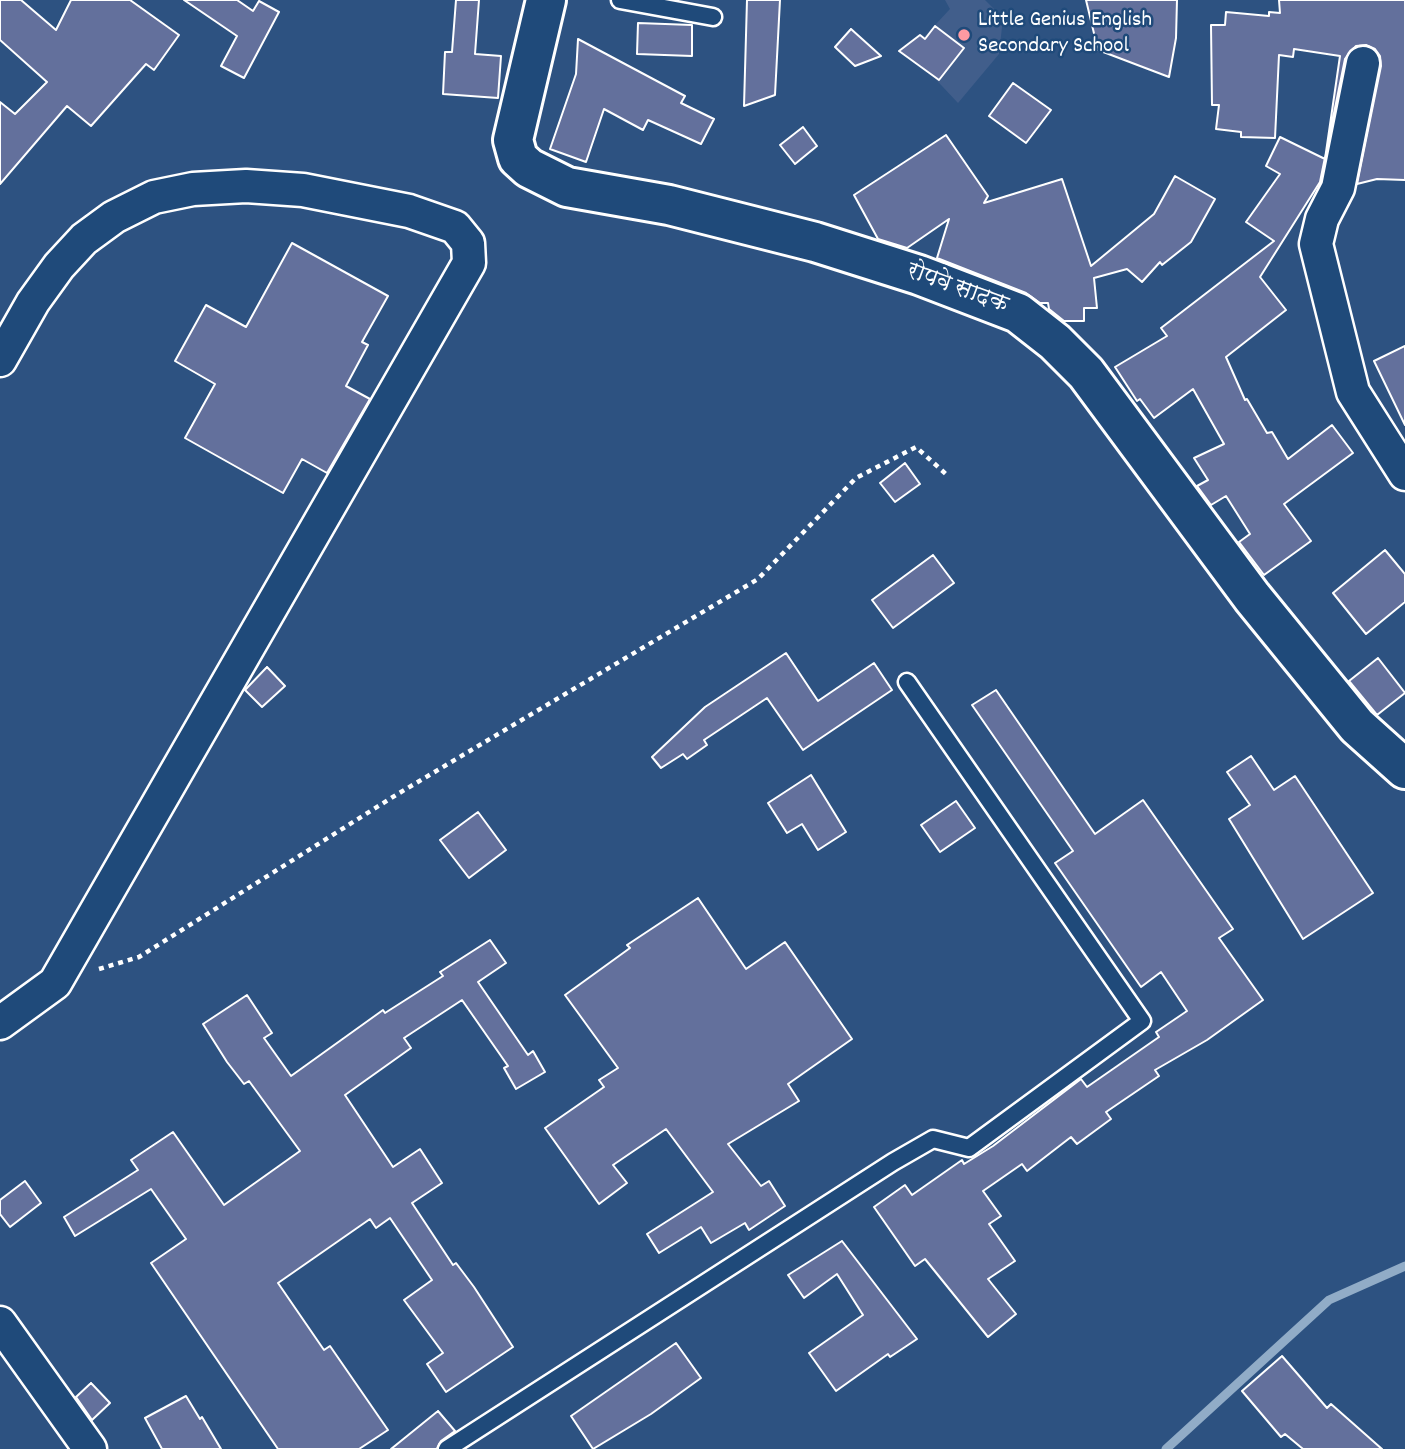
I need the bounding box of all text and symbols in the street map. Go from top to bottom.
place label: Little Genius English Secondary School [978,8,1152,62]
marker: Little Genius English Secondary School [956,27,972,43]
street label: रोपवे सादक [903,259,1011,321]

